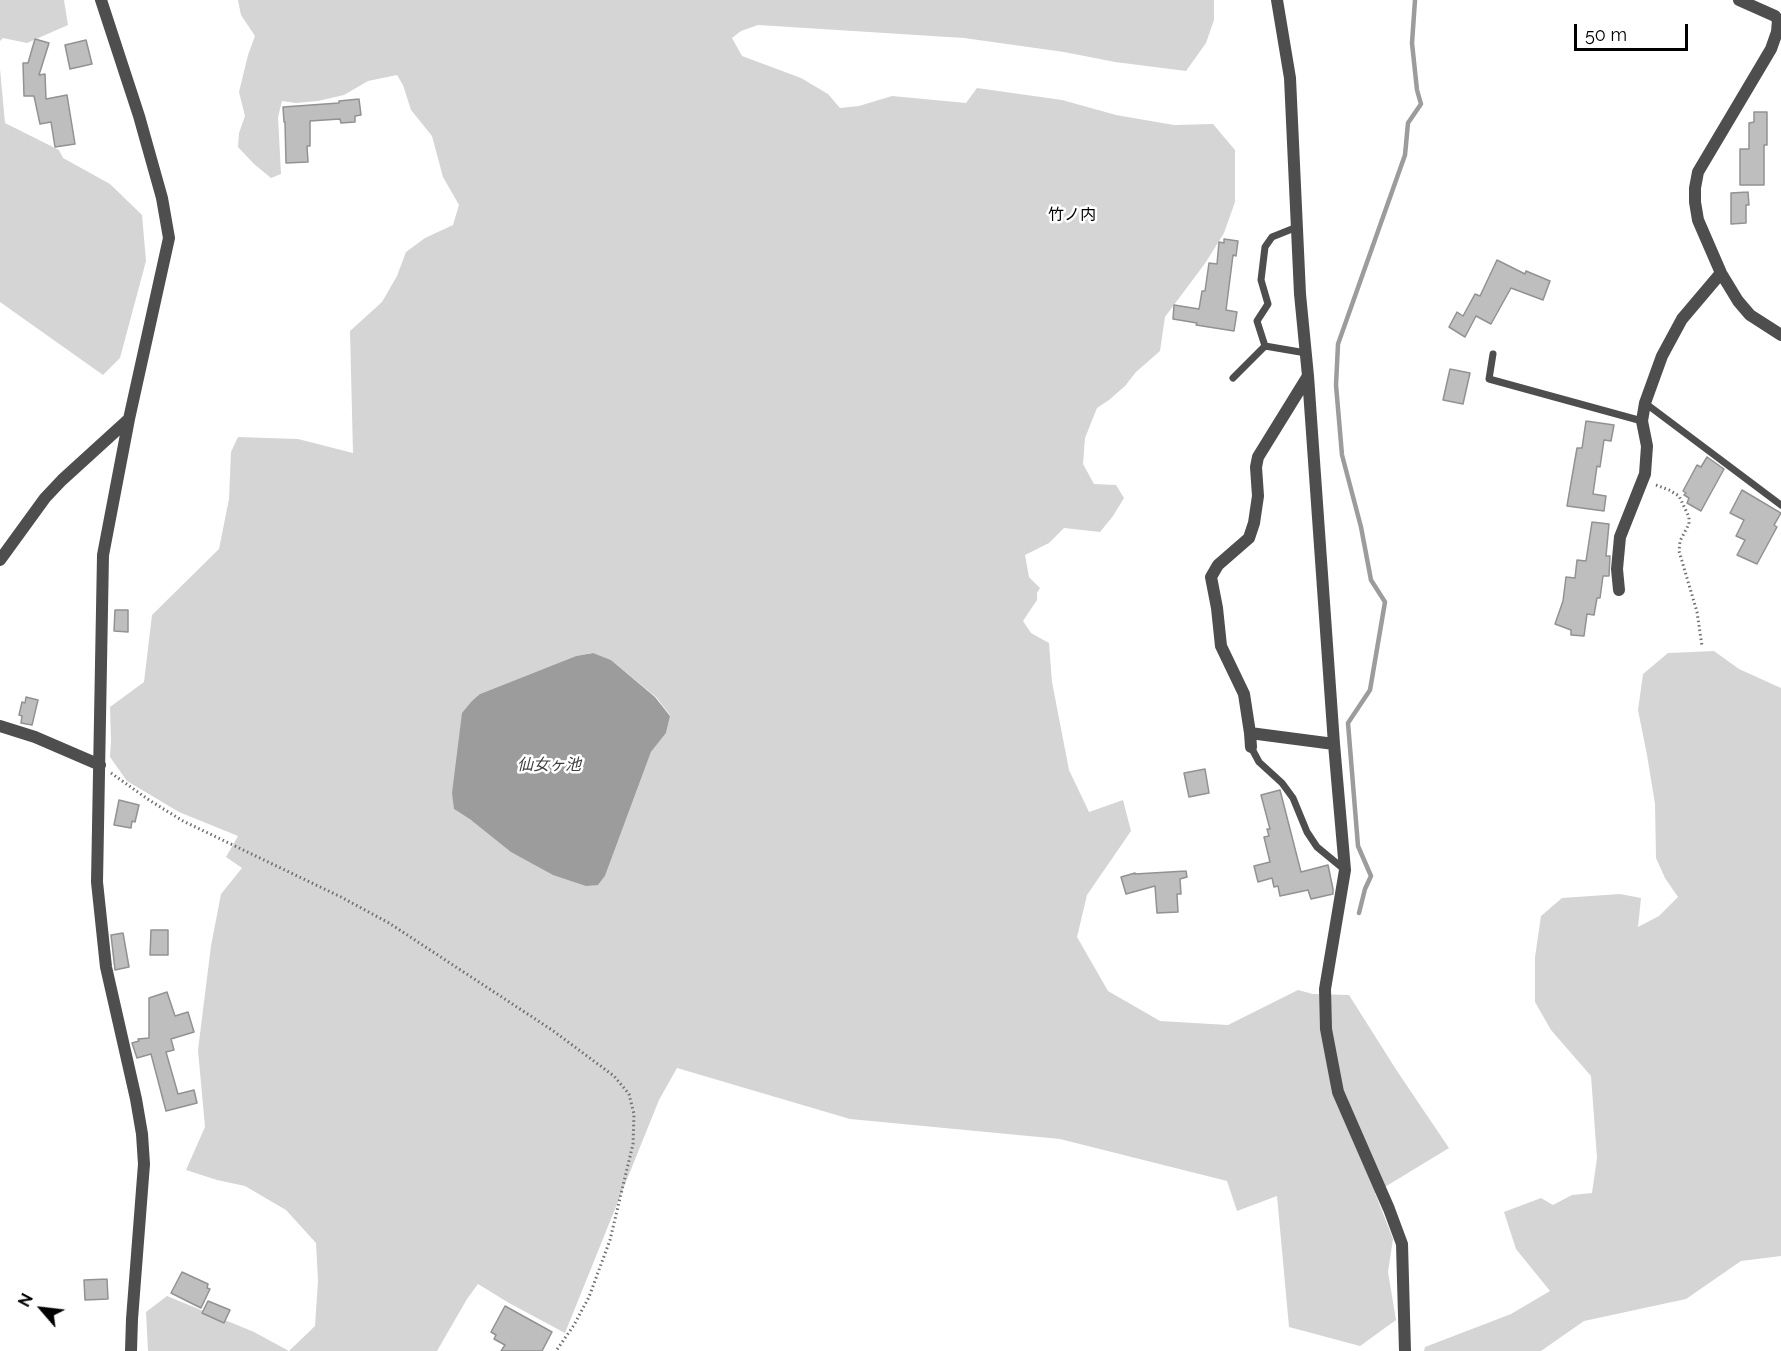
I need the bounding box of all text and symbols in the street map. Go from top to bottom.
scale bar [1577,12,1691,50]
text: 50 m [1585,24,1627,45]
district label: 竹ノ内 [1048,205,1096,225]
water label: 仙女ヶ池 [517,755,581,775]
north arrow [12,1279,72,1339]
text: N [14,1290,37,1310]

